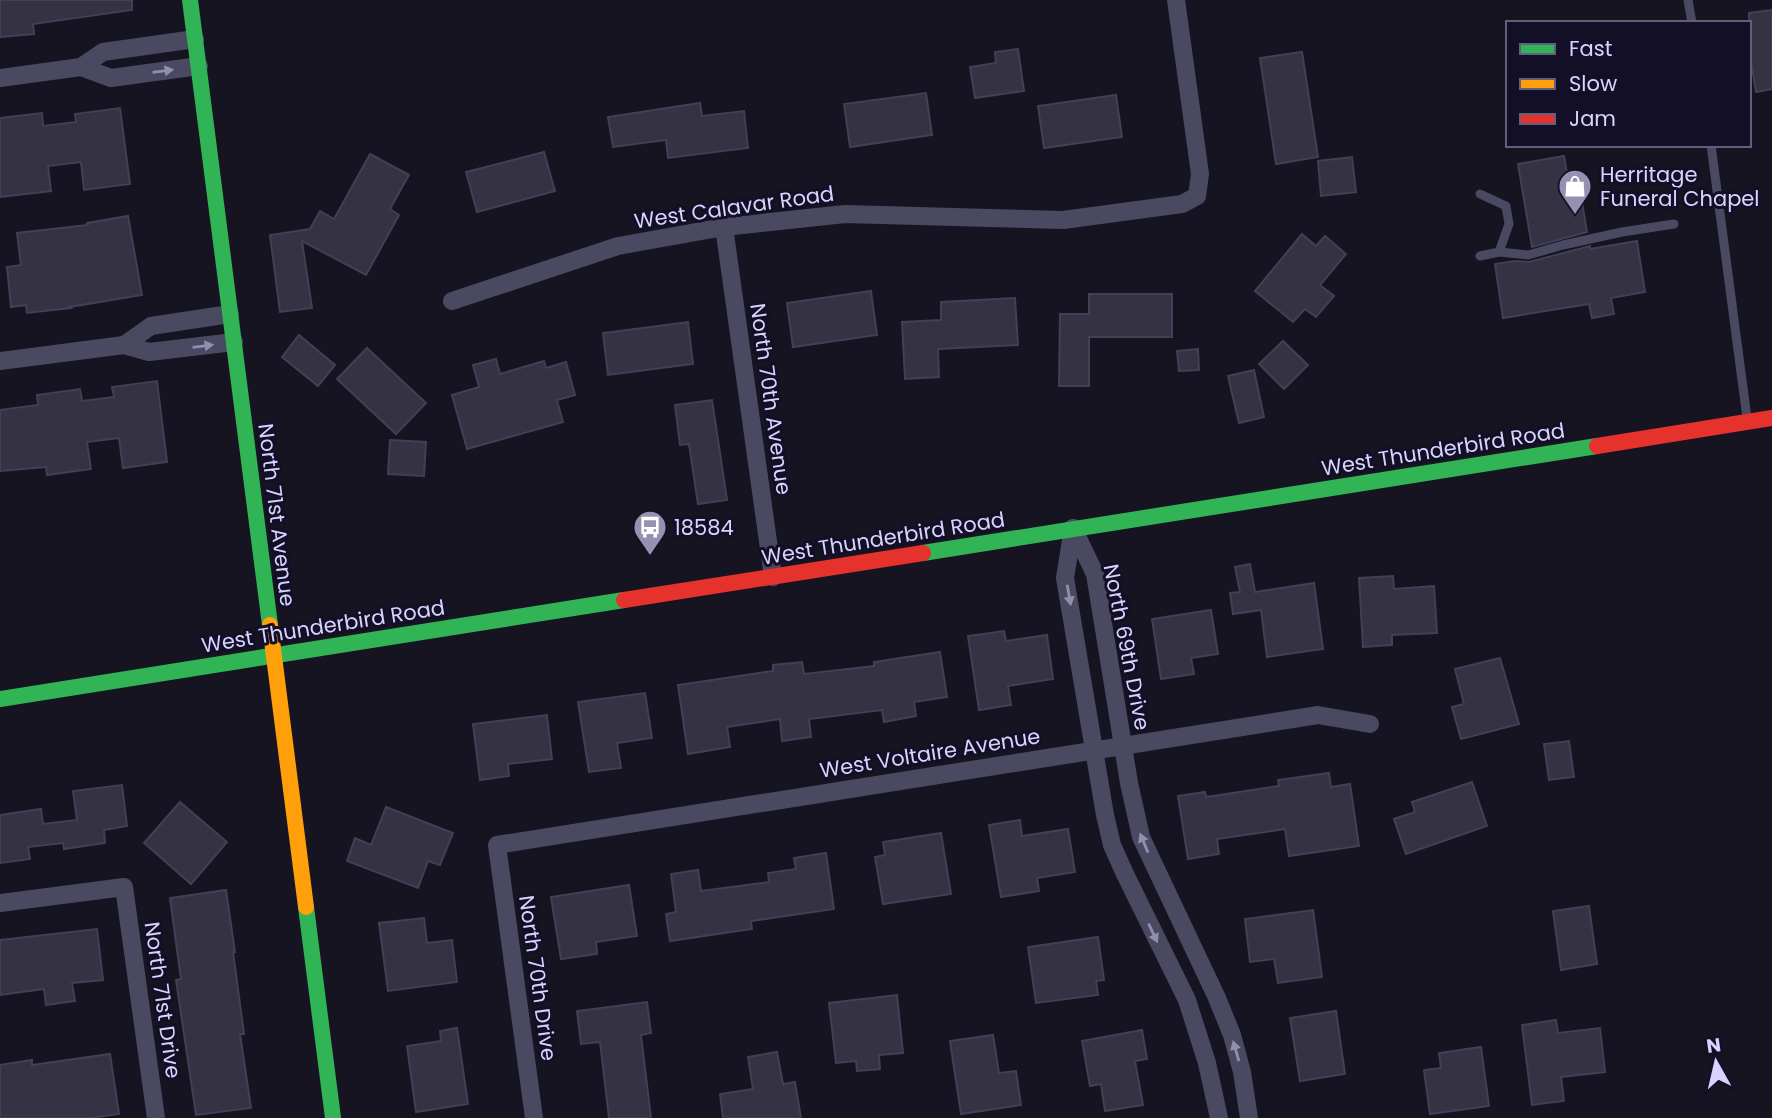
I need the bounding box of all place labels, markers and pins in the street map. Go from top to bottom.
place label: Herritage Funeral Chapel [1600,160,1760,213]
shop icon: Herritage Funeral Chapel [1556,167,1594,216]
bus stop icon: 18584 [631,508,669,557]
place label: 18584 [674,513,734,542]

